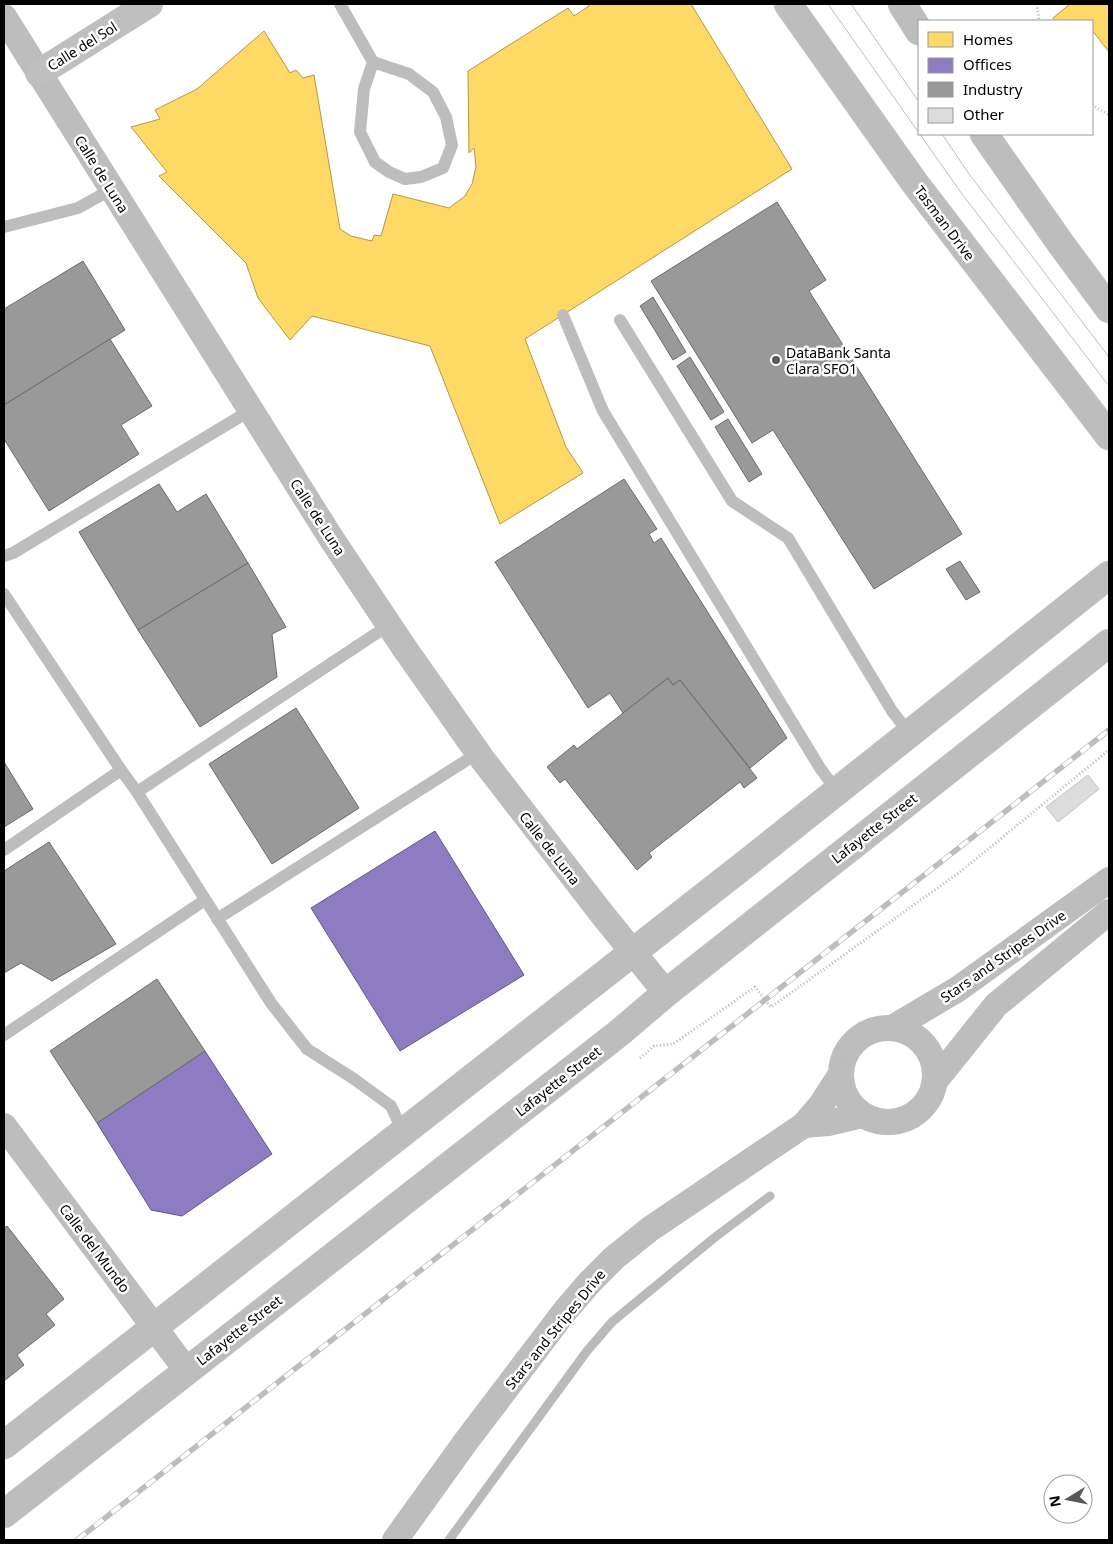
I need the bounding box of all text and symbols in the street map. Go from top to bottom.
street label: Calle del Sol [43,17,121,75]
legend [918,20,1093,135]
text: Homes [963,29,1013,49]
text: Offices [963,54,1012,74]
text: Industry [963,79,1023,99]
text: Other [963,104,1004,124]
street label: Calle de Luna [71,132,133,216]
street label: Tasman Drive [911,182,979,264]
place label: DataBank Santa Clara SFO1 [786,343,891,378]
marker: DataBank Santa Clara SFO1 [770,354,782,366]
street label: Calle de Luna [286,475,350,559]
street label: Lafayette Street [827,789,921,867]
street label: Calle de Luna [515,807,585,889]
street label: Stars and Stripes Drive [936,905,1070,1007]
street label: Lafayette Street [511,1042,605,1120]
street label: Calle del Mundo [55,1200,135,1296]
street label: Stars and Stripes Drive [501,1265,609,1393]
street label: Lafayette Street [192,1291,286,1369]
north arrow [1043,1474,1093,1524]
text: N [1044,1494,1065,1509]

